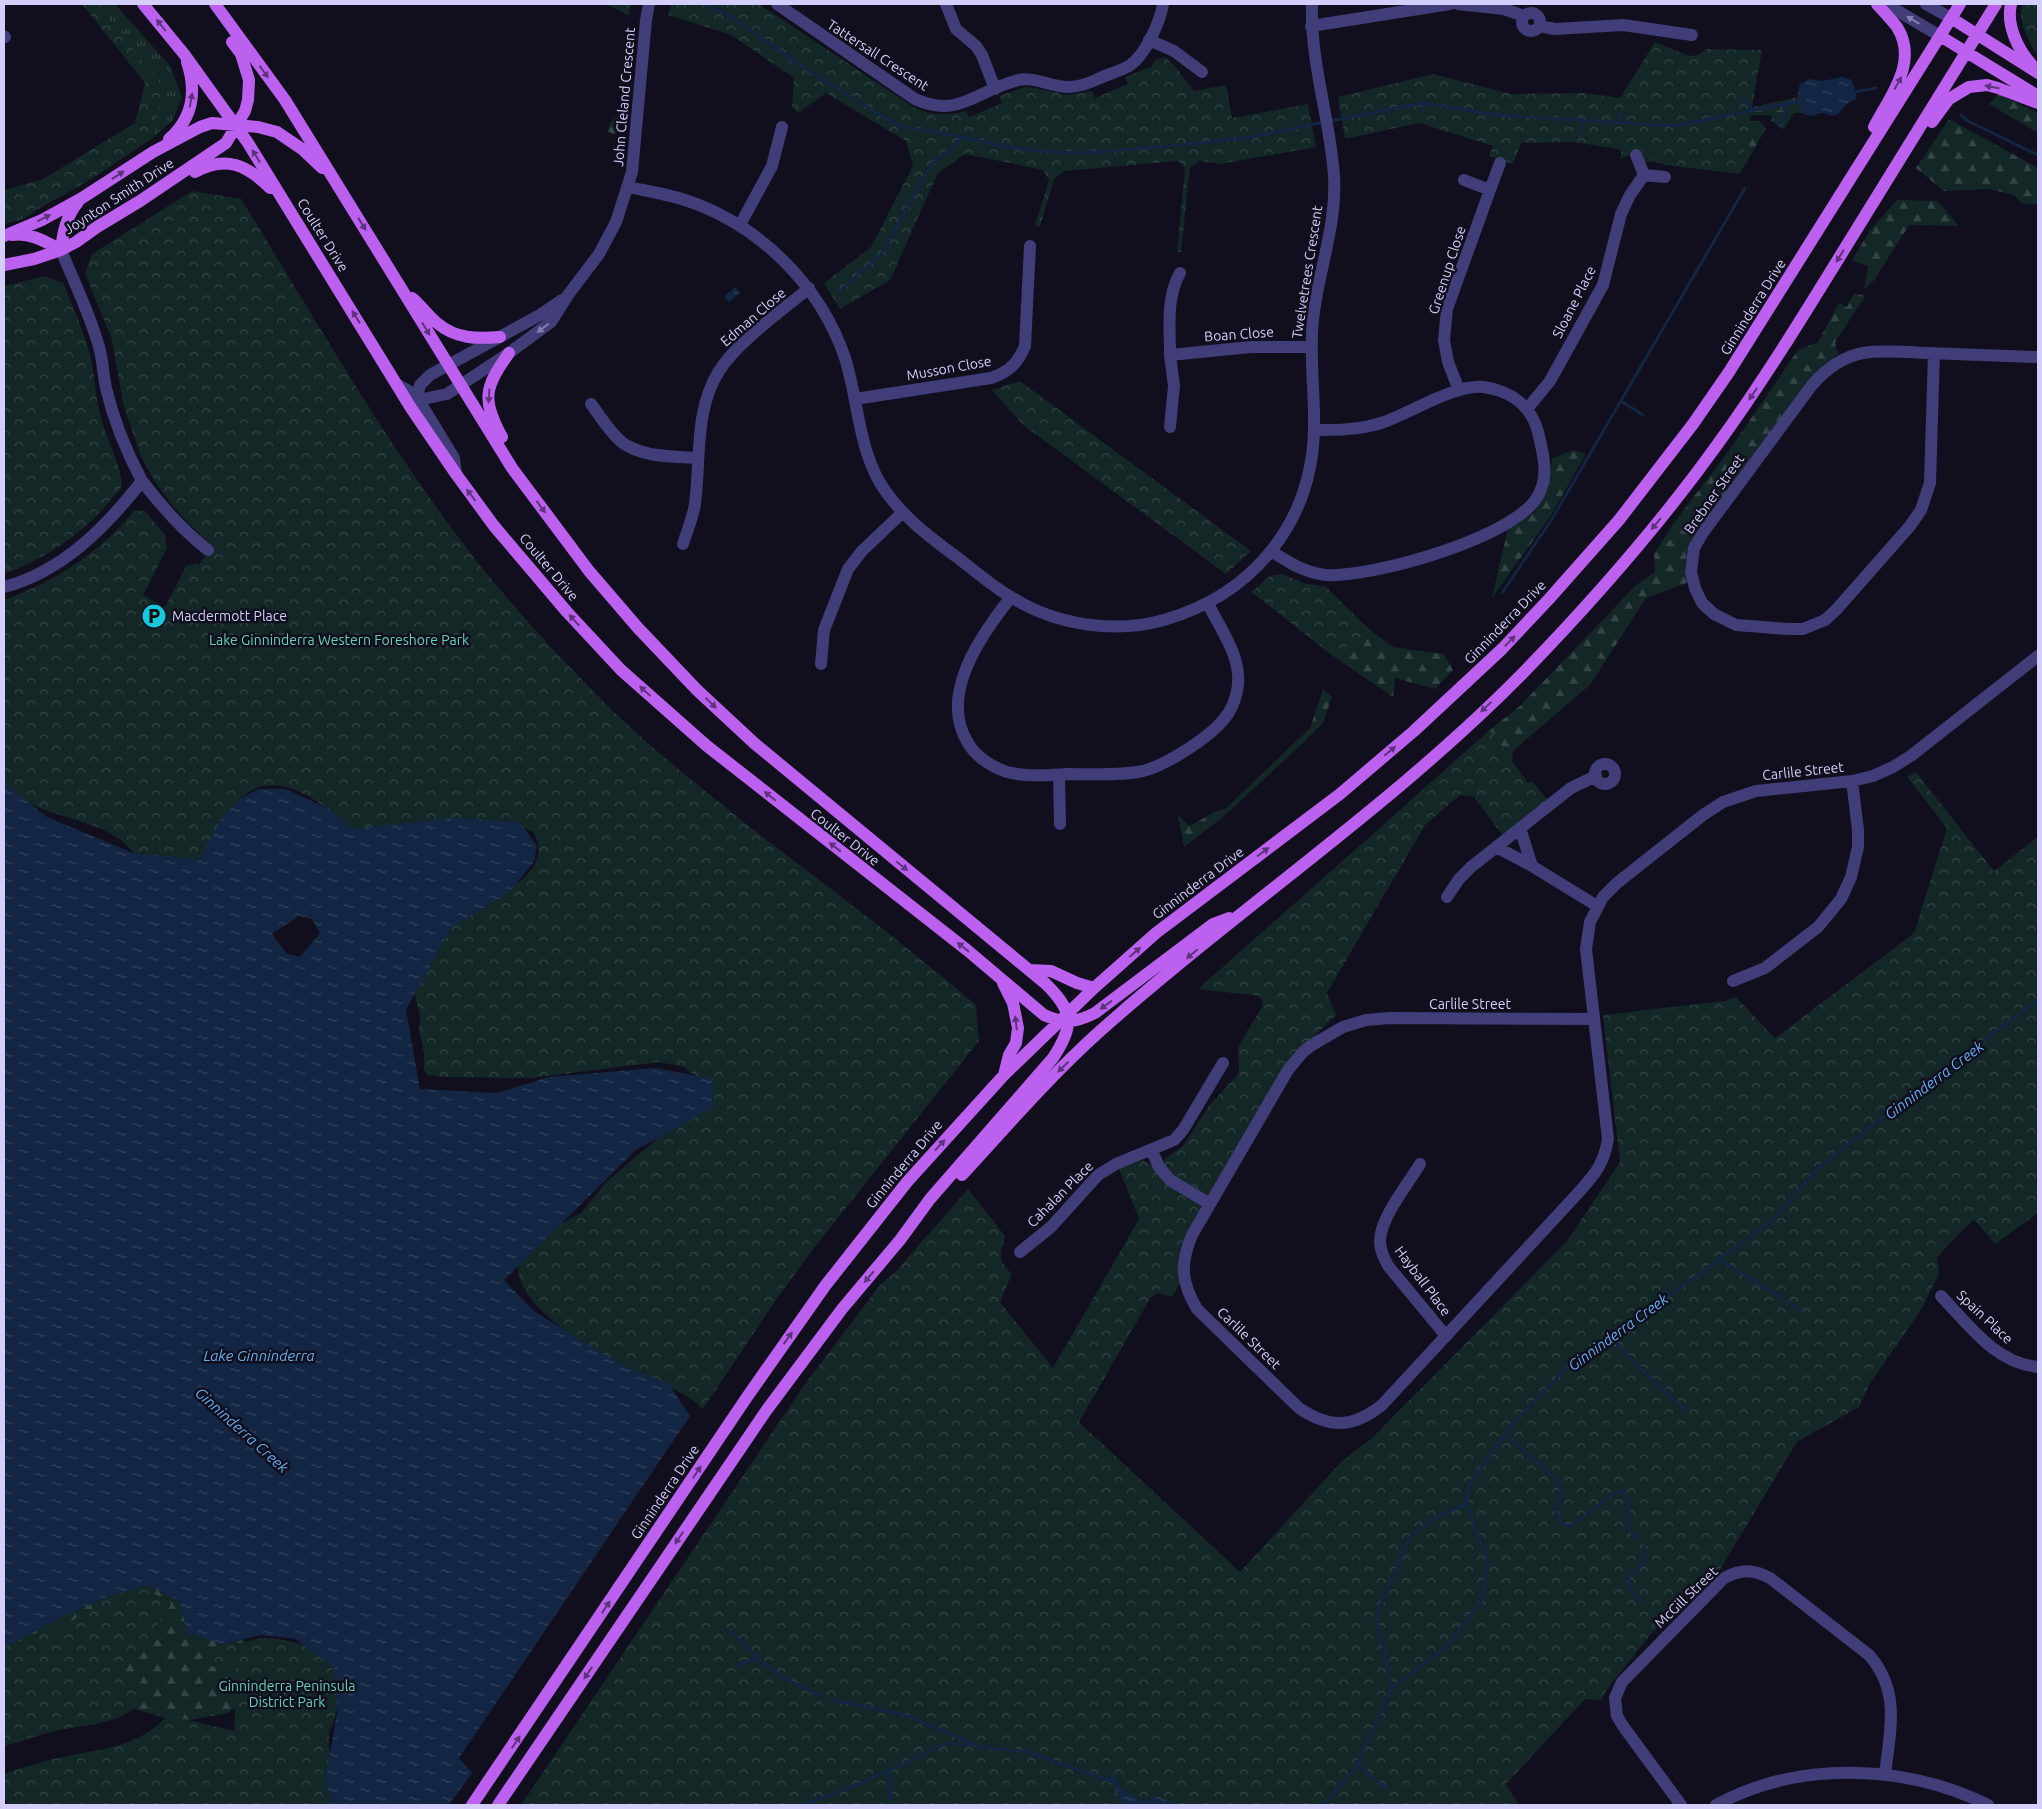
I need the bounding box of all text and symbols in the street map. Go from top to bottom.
one-way arrow [1906,15,1919,25]
street label: Tattersall Crescent [824,16,932,94]
one-way arrow [155,19,166,32]
street label: John Cleland Crescent [610,26,638,167]
one-way arrow [259,65,269,78]
one-way arrow [1893,77,1902,90]
one-way arrow [1984,83,2000,91]
one-way arrow [188,92,196,108]
one-way arrow [252,150,261,163]
street label: Joynton Smith Drive [61,155,177,237]
one-way arrow [111,170,125,179]
street label: Coulter Drive [294,195,352,275]
street label: Twelvetrees Crescent [1289,204,1325,340]
one-way arrow [37,214,51,222]
one-way arrow [357,217,366,230]
street label: Greenup Close [1425,224,1469,316]
one-way arrow [1835,250,1845,263]
street label: Ginninderra Drive [1717,256,1789,358]
street label: Sloane Place [1549,263,1599,341]
street label: Edman Close [717,285,789,349]
one-way arrow [351,311,361,324]
one-way arrow [422,323,431,336]
one-way arrow [536,323,550,333]
street label: Boan Close [1204,324,1274,344]
street label: Musson Close [905,353,993,383]
one-way arrow [1748,387,1758,400]
one-way arrow [485,389,493,405]
street label: Brebner Street [1681,451,1748,537]
one-way arrow [466,488,476,502]
one-way arrow [536,500,546,514]
one-way arrow [1651,517,1662,530]
street label: Coulter Drive [516,530,582,604]
street label: Ginninderra Drive [1461,577,1549,667]
parking icon: Macdermott Place [141,603,167,629]
place label: Macdermott Place [172,608,287,624]
one-way arrow [569,614,581,626]
park label: Lake Ginninderra Western Foreshore Park [209,632,469,648]
one-way arrow [1504,635,1516,647]
one-way arrow [640,685,652,697]
one-way arrow [704,697,716,709]
one-way arrow [1481,701,1493,713]
one-way arrow [1384,745,1396,757]
street label: Carlile Street [1761,759,1845,783]
one-way arrow [763,790,776,801]
street label: Coulter Drive [807,805,883,869]
one-way arrow [829,842,842,853]
street label: Ginninderra Drive [1149,843,1247,923]
one-way arrow [1256,847,1270,857]
one-way arrow [895,860,908,871]
one-way arrow [957,942,970,953]
one-way arrow [1129,946,1141,958]
one-way arrow [1185,949,1198,960]
street label: Carlile Street [1429,996,1511,1012]
one-way arrow [1099,1000,1113,1010]
one-way arrow [1012,1014,1020,1030]
water label: Ginninderra Creek [1881,1037,1987,1123]
one-way arrow [1058,1061,1070,1073]
street label: Ginninderra Drive [862,1117,946,1211]
one-way arrow [934,1139,945,1152]
street label: Cahalan Place [1024,1158,1096,1230]
street label: Hayball Place [1392,1243,1454,1319]
one-way arrow [863,1271,874,1284]
street label: Spain Place [1954,1287,2016,1347]
water label: Ginninderra Creek [1565,1290,1671,1374]
street label: Carlile Street [1214,1304,1284,1373]
one-way arrow [783,1332,794,1345]
water label: Lake Ginninderra [203,1347,315,1364]
water label: Ginninderra Creek [192,1384,292,1476]
street label: Ginninderra Drive [628,1442,702,1542]
one-way arrow [692,1465,701,1479]
one-way arrow [674,1531,684,1545]
street label: McGill Street [1651,1563,1721,1631]
one-way arrow [601,1600,611,1614]
one-way arrow [583,1666,593,1680]
park label: Ginninderra Peninsula District Park [218,1678,356,1710]
one-way arrow [511,1735,521,1749]

